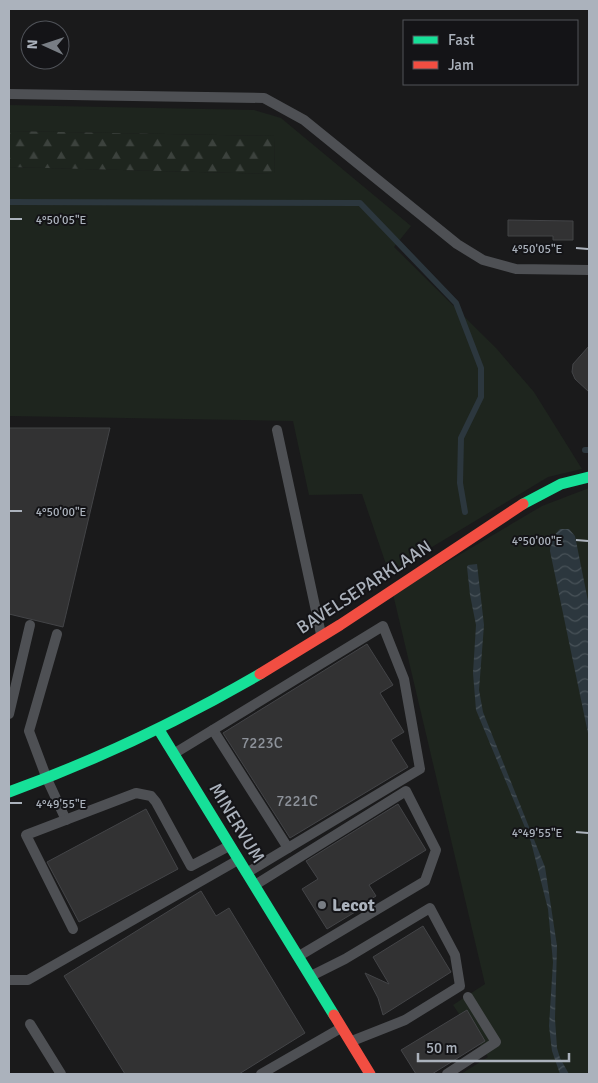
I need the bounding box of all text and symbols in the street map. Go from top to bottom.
north arrow [20,20,70,70]
legend [403,20,578,85]
text: Fast [448,31,475,49]
text: N [24,39,41,50]
text: Jam [448,56,474,74]
text: 4°50'05"E [36,213,87,228]
text: 4°50'05"E [512,242,563,257]
text: 4°50'00"E [36,505,87,520]
text: 4°50'00"E [512,534,563,549]
street label: BAVELSEPARKLAAN [293,535,435,639]
house number: 7223C [241,734,283,752]
street label: MINERVUM [204,779,270,867]
house number: 7221C [276,792,318,810]
text: 4°49'55"E [36,797,87,812]
text: 4°49'55"E [512,826,563,841]
place label: Lecot [332,894,375,916]
marker: Lecot [316,899,328,911]
scale bar [418,1030,569,1062]
text: 50 m [426,1039,457,1057]

